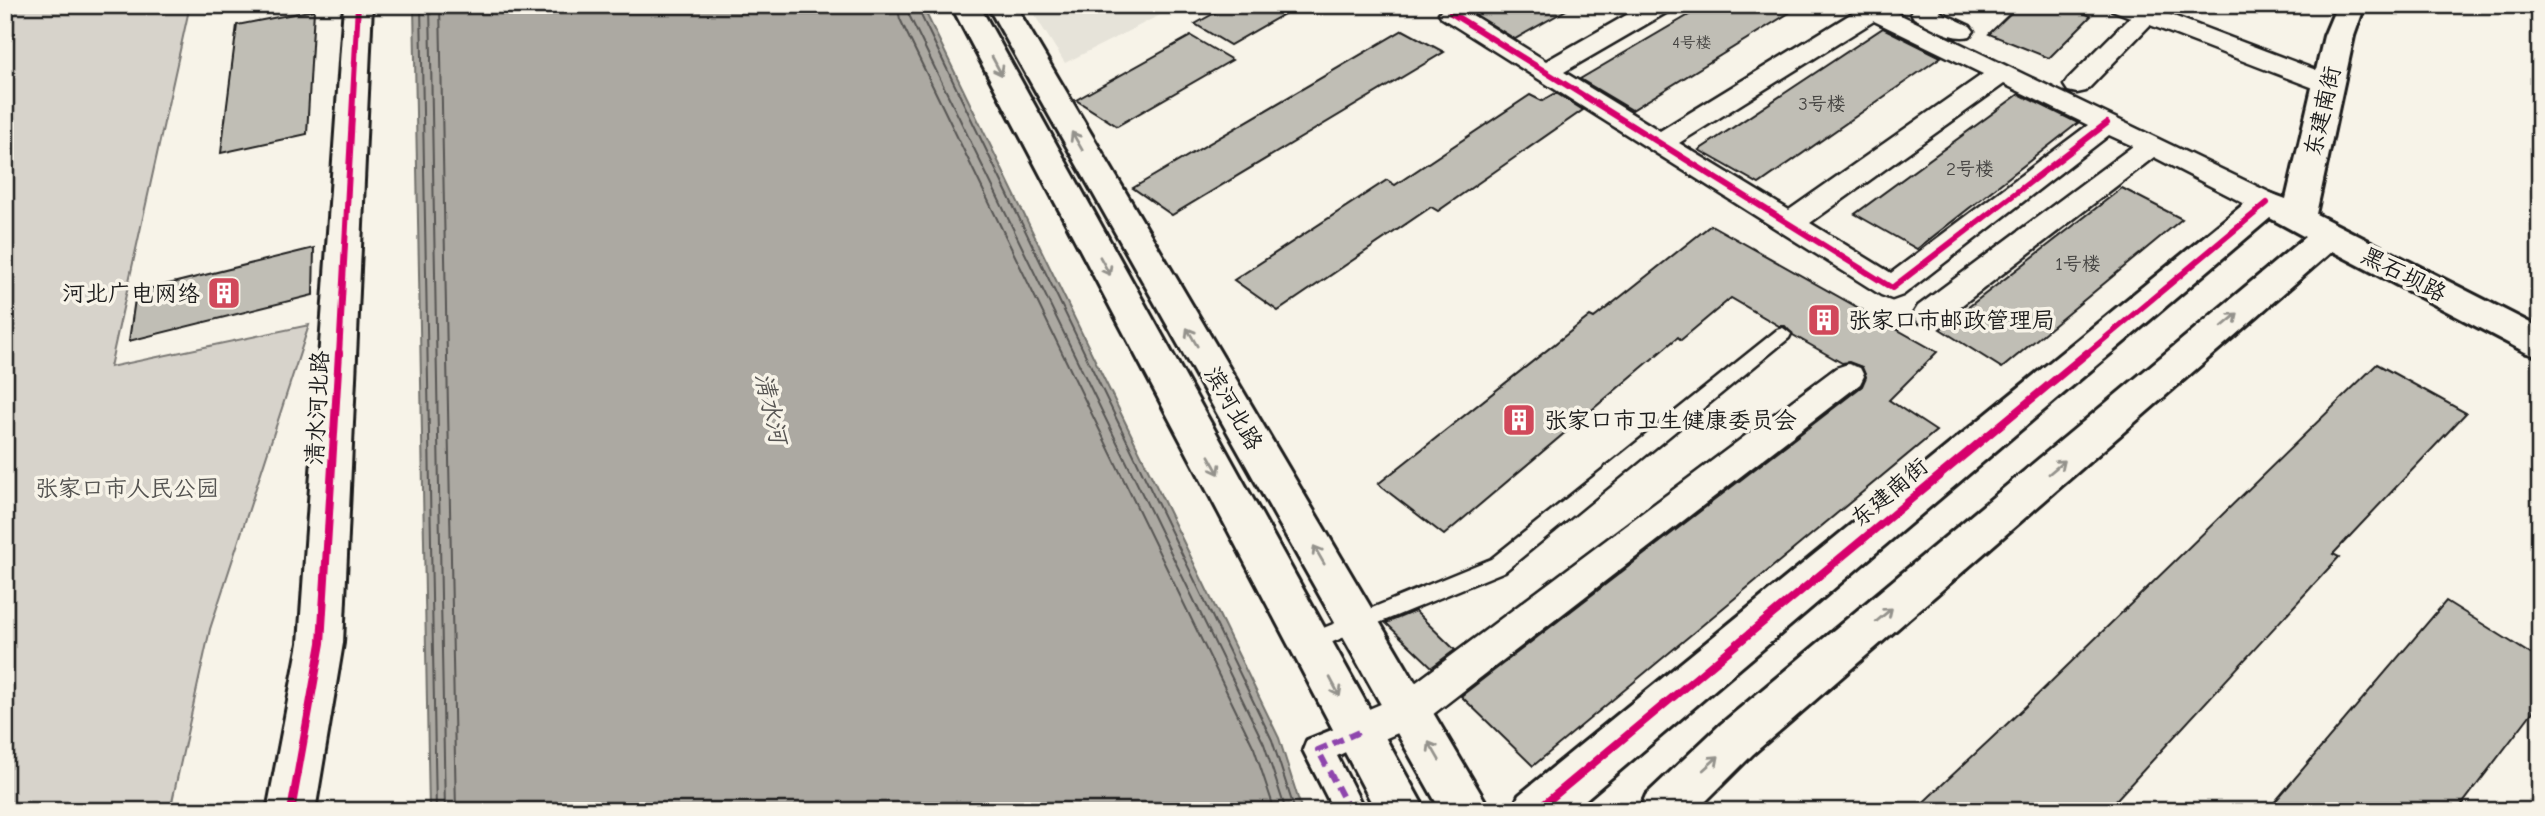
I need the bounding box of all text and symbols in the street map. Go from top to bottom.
house number: 4号楼 [1672,34,1712,52]
one-way arrow [990,55,1004,76]
street label: 东建南街 [2299,63,2346,159]
house number: 3号楼 [1798,93,1846,115]
one-way arrow [1070,131,1084,151]
house number: 2号楼 [1946,158,1994,180]
street label: 黑石坝路 [2357,242,2451,307]
house number: 1号楼 [2055,253,2101,275]
one-way arrow [1099,255,1113,275]
building icon: 河北广电网络 [205,274,243,312]
place label: 河北广电网络 [62,280,200,307]
building icon: 张家口市邮政管理局 [1805,301,1843,339]
place label: 张家口市邮政管理局 [1848,307,2055,334]
one-way arrow [2221,312,2239,328]
one-way arrow [1185,327,1198,348]
street label: 清水河北路 [301,350,334,466]
street label: 滨河北路 [1199,362,1268,455]
water label: 清水河 [749,370,794,450]
building icon: 张家口市卫生健康委员会 [1500,401,1538,439]
place label: 张家口市卫生健康委员会 [1544,407,1797,434]
street label: 东建南街 [1845,452,1933,532]
one-way arrow [1207,455,1221,475]
one-way arrow [2047,459,2065,475]
park label: 张家口市人民公园 [35,475,219,502]
one-way arrow [1312,545,1326,565]
one-way arrow [1874,607,1892,623]
one-way arrow [1328,676,1342,697]
one-way arrow [1426,742,1440,762]
one-way arrow [1702,755,1720,771]

